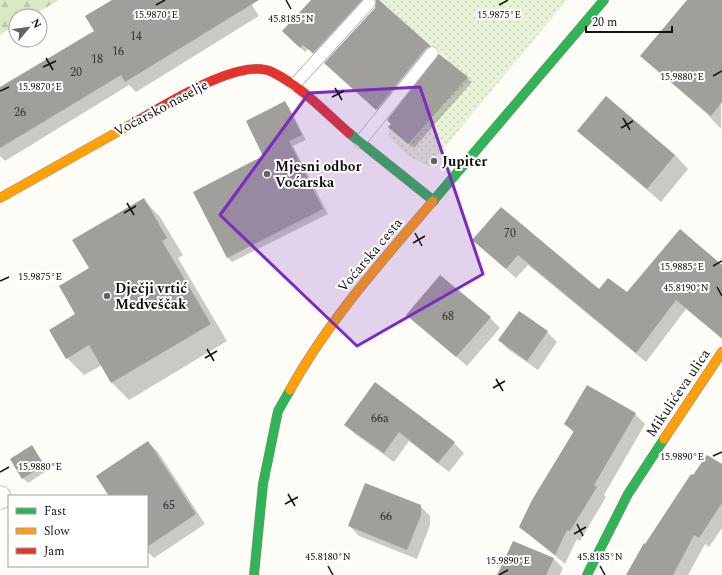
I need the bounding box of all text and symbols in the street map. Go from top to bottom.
text: 15.9870°E [134,7,178,23]
text: 15.9875°E [477,7,521,23]
north arrow [8,8,48,48]
scale bar [586,8,672,34]
text: 45.8185°N [268,11,314,27]
text: 20 m [592,13,617,32]
text: N [27,15,46,31]
house number: 14 [130,27,142,46]
house number: 16 [112,42,124,61]
house number: 18 [91,50,103,69]
house number: 20 [70,63,82,82]
text: 15.9880°E [660,69,704,85]
street label: Voćarsko naselje [110,74,212,142]
text: 15.9870°E [18,79,62,95]
house number: 26 [14,103,26,122]
place label: Jupiter [442,151,487,172]
place label: Mjesni odbor Voćarska [275,156,361,193]
marker: Jupiter [429,156,439,166]
marker: Mjesni odbor Voćarska [262,169,272,179]
street label: Voćarska cesta [333,213,408,297]
house number: 70 [504,224,516,243]
text: 15.9885°E [660,259,704,275]
text: 15.9875°E [18,269,62,285]
place label: Dječji vrtić Medveščak [115,278,187,315]
text: 45.8190°N [663,280,709,296]
marker: Dječji vrtić Medveščak [102,291,112,301]
house number: 68 [442,307,454,326]
street label: Mikulićeva ulica [641,345,715,441]
house number: 66a [371,409,389,428]
text: 15.9890°E [660,449,704,465]
text: 15.9880°E [18,459,62,475]
legend [8,495,148,567]
house number: 65 [163,496,175,515]
text: Fast [44,502,66,521]
house number: 66 [380,507,392,526]
text: Slow [44,522,70,541]
text: Jam [44,542,65,561]
text: 45.8180°N [305,549,351,565]
text: 45.8185°N [577,549,623,565]
text: 15.9890°E [486,553,530,569]

